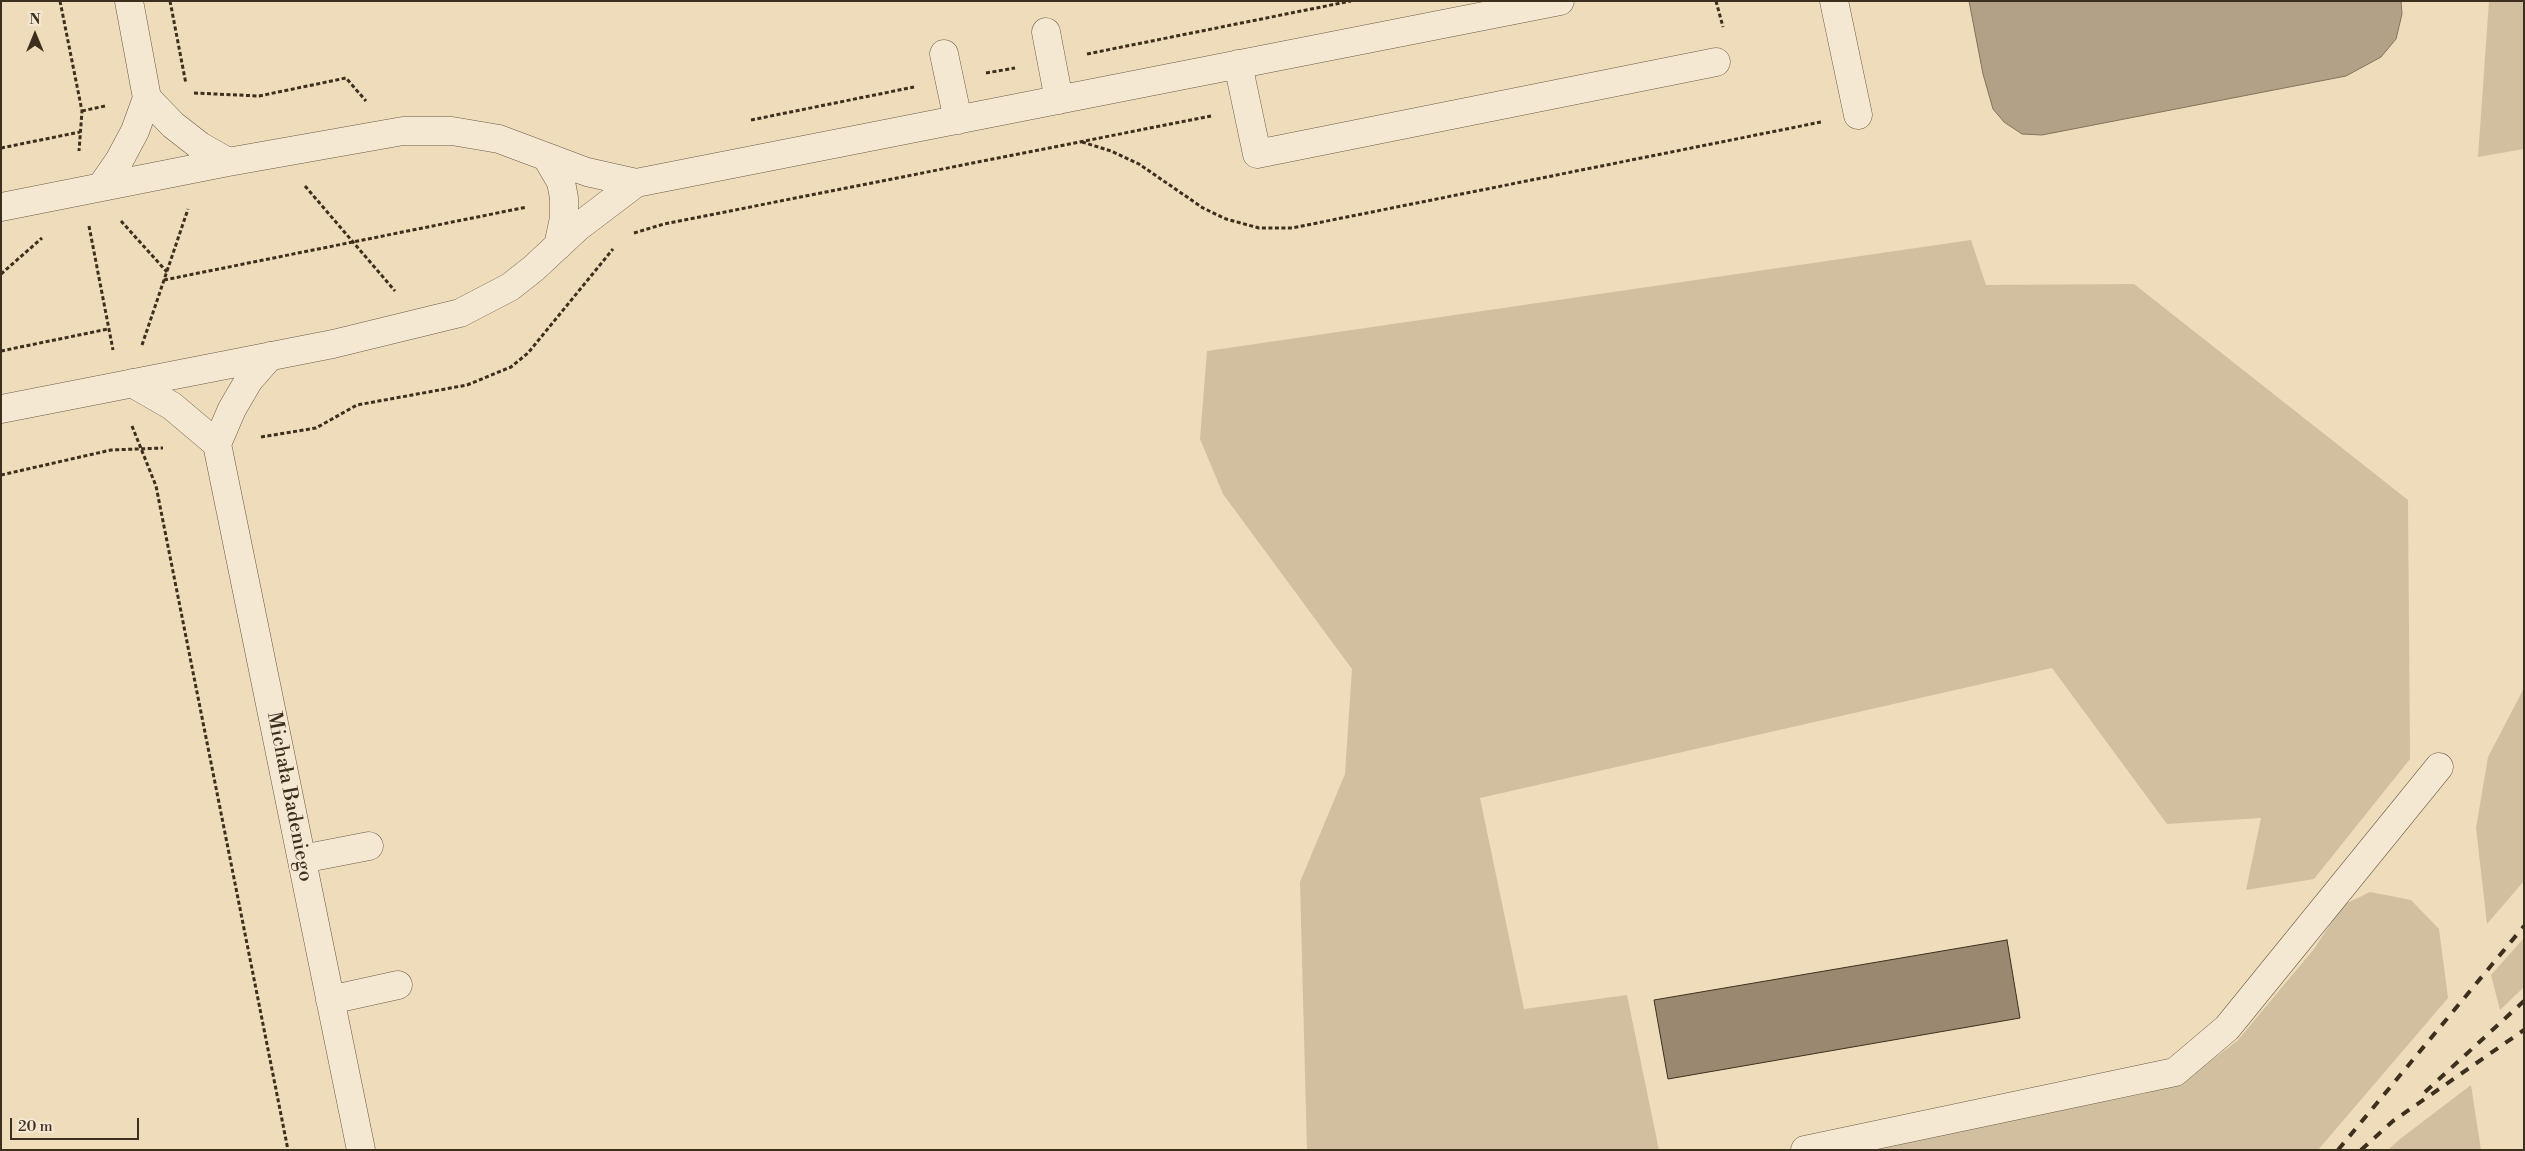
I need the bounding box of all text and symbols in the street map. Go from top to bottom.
north arrow [10,10,60,60]
text: N [29,11,41,29]
street label: Michała Badeniego [261,710,317,884]
scale bar [12,1108,141,1140]
text: 20 m [18,1117,53,1136]

